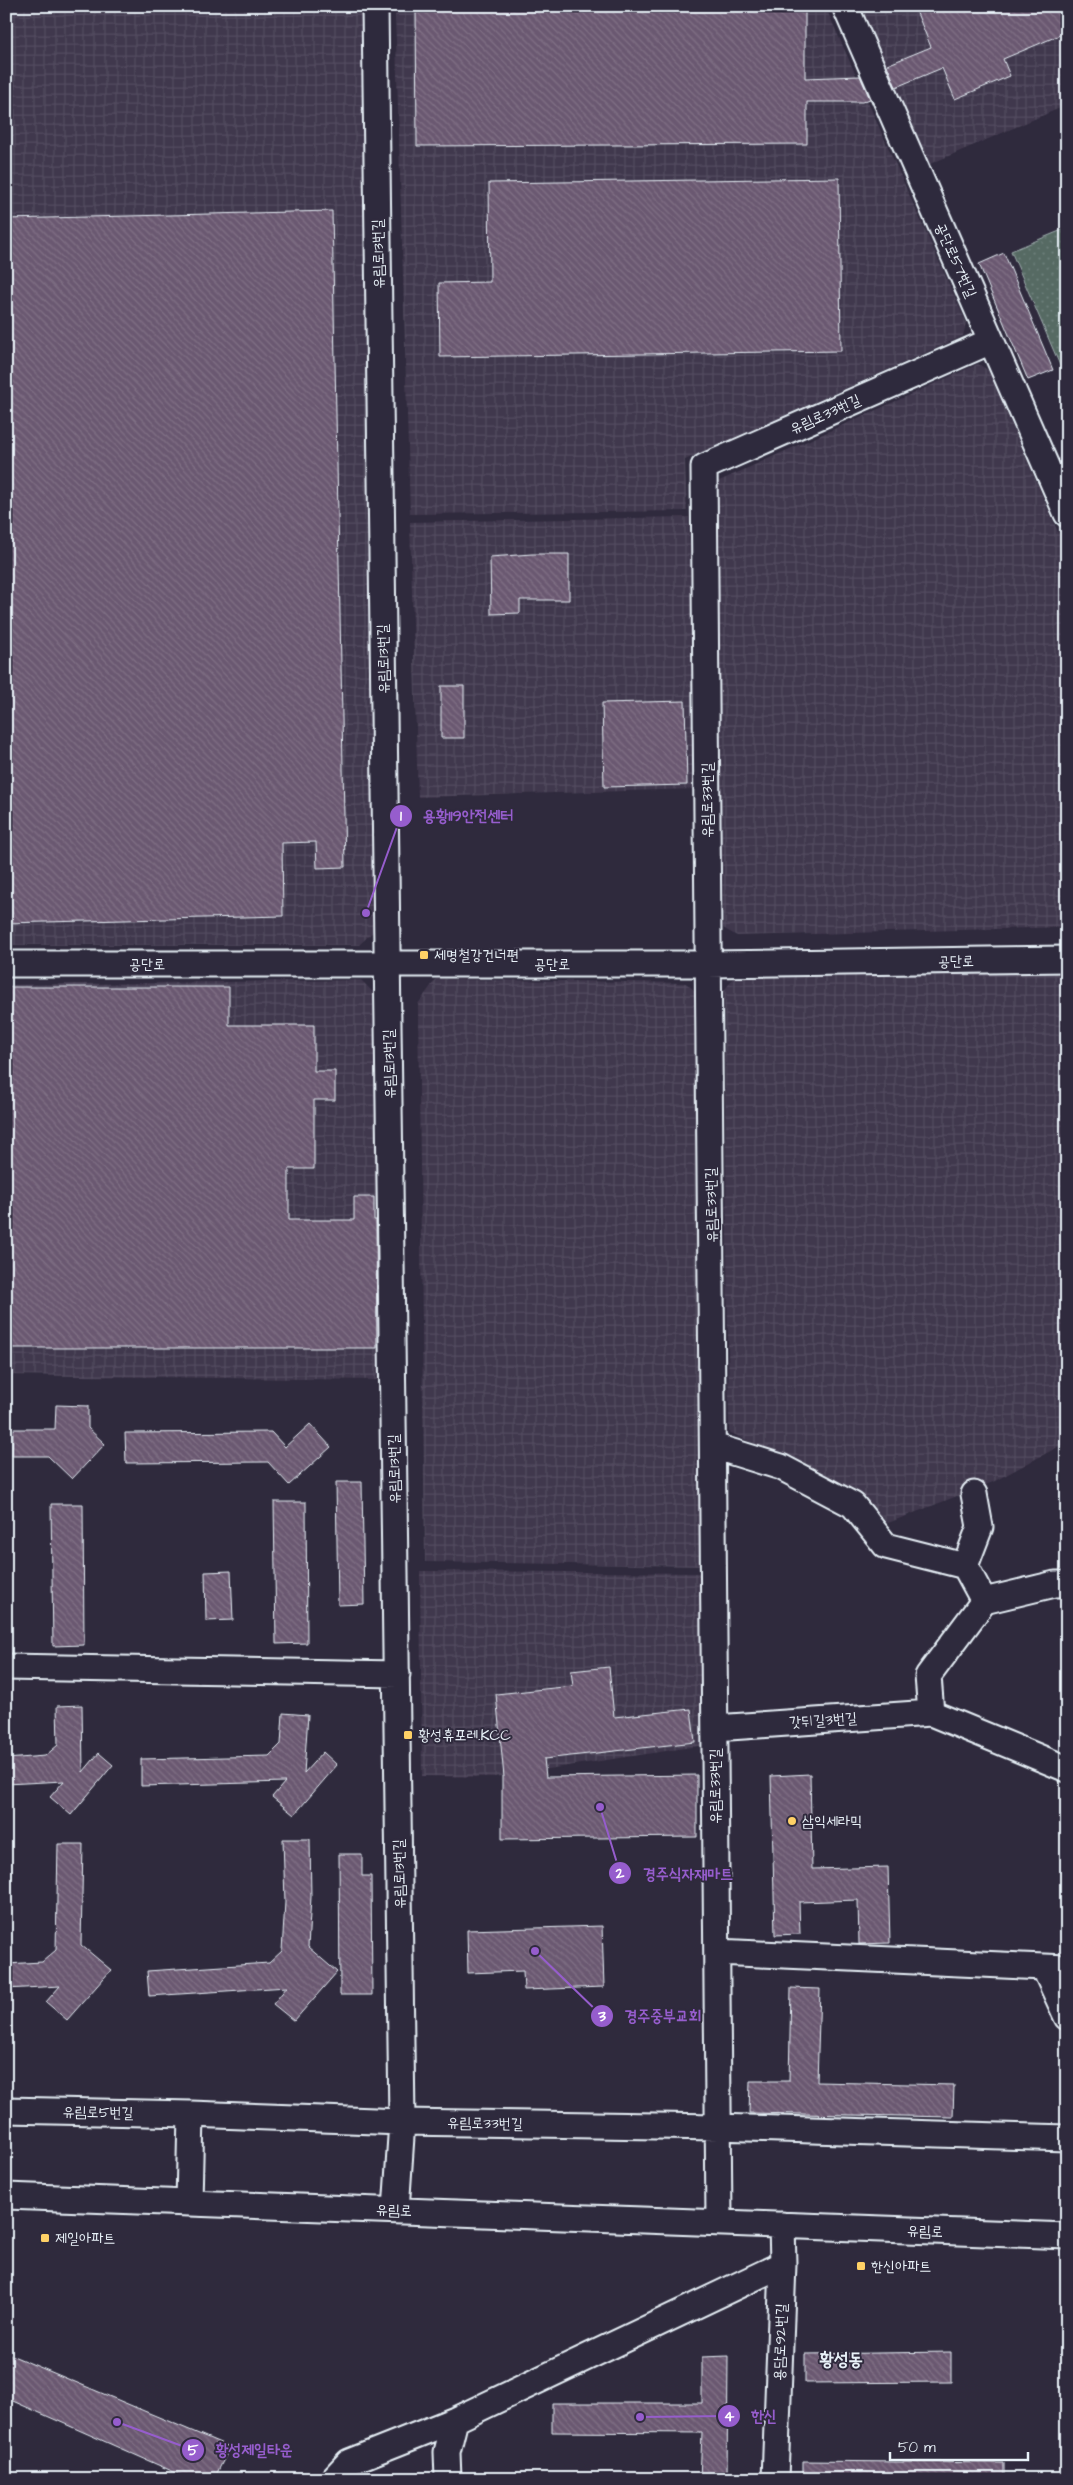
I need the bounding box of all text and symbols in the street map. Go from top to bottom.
street label: 유림로13번길 [367,219,390,289]
street label: 공단로57번길 [930,219,981,301]
street label: 유림로33번길 [786,389,864,439]
street label: 유림로13번길 [372,624,395,694]
street label: 유림로33번길 [697,762,718,838]
callout: 용황119안전센터 [388,800,523,831]
text: 용황119안전센터 [423,805,513,827]
text: 1 [400,806,402,827]
place label: 세명철강건너편 [434,945,519,966]
marker: 세명철강건너편 [418,949,430,961]
street label: 공단로 [938,951,974,972]
street label: 공단로 [129,954,165,975]
street label: 공단로 [534,954,570,975]
street label: 유림로13번길 [378,1029,401,1099]
street label: 유림로33번길 [700,1167,723,1243]
street label: 유림로13번길 [383,1434,406,1504]
street label: 갓뒤길3번길 [788,1708,858,1733]
place label: 황성휴포레.KCC [418,1725,511,1746]
marker: 황성휴포레.KCC [402,1729,414,1741]
street label: 유림로33번길 [705,1748,726,1824]
place label: 삼익세라믹 [802,1811,862,1832]
marker: 삼익세라믹 [786,1815,798,1827]
street label: 유림로13번길 [388,1839,411,1909]
callout: 경주식자재마트 [607,1858,743,1889]
text: 2 [615,1863,625,1884]
text: 경주식자재마트 [643,1863,733,1885]
callout: 경주중부교회 [589,2000,711,2031]
text: 경주중부교회 [624,2005,702,2027]
text: 3 [597,2006,606,2027]
street label: 유림로5번길 [62,2101,134,2124]
street label: 유림로33번길 [447,2112,523,2135]
street label: 유림로 [376,2199,412,2222]
street label: 유림로 [907,2220,943,2243]
place label: 제일아파트 [55,2228,115,2249]
marker: 제일아파트 [39,2232,51,2244]
place label: 한신아파트 [871,2256,931,2277]
marker: 한신아파트 [855,2260,867,2272]
street label: 용담로92번길 [769,2303,792,2381]
district label: 황성동 [819,2347,863,2372]
callout: 한신 [716,2400,787,2431]
text: 한신 [750,2405,777,2427]
text: 4 [724,2406,735,2427]
scale bar [890,2430,1028,2462]
callout: 황성제일타운 [180,2434,302,2465]
text: 50 m [898,2437,936,2458]
text: 황성제일타운 [215,2439,293,2461]
text: 5 [188,2440,199,2461]

